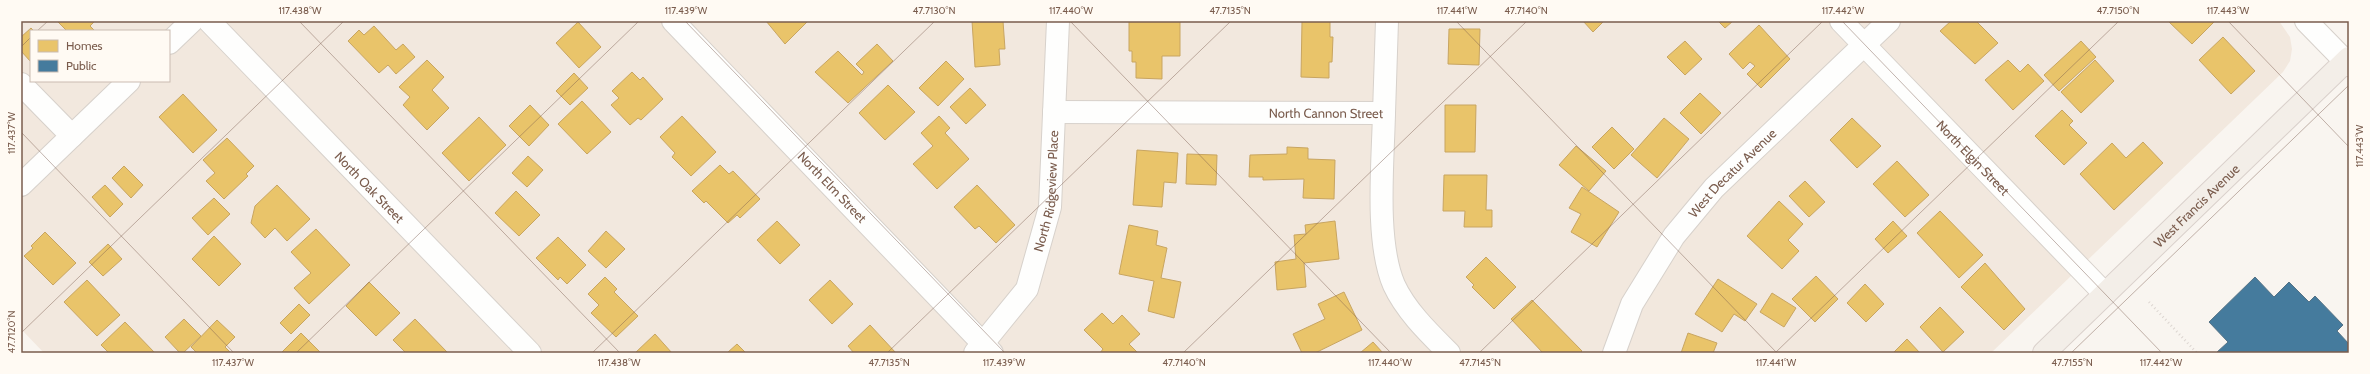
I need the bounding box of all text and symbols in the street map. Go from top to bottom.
text: 117.438°W [279,4,322,17]
text: 117.439°W [665,4,708,17]
text: 47.7130°N [912,4,956,17]
text: 117.440°W [1049,4,1094,17]
text: 47.7135°N [1209,4,1251,17]
text: 117.441°W [1437,4,1478,17]
text: 47.7140°N [1504,4,1548,17]
text: 117.442°W [1822,4,1865,17]
text: 47.7150°N [2096,4,2140,17]
text: 117.443°W [2207,4,2250,17]
legend [30,30,170,82]
text: Homes [66,38,103,53]
text: Public [66,58,97,73]
street label: North Cannon Street [1269,105,1384,121]
text: 117.437°W [5,112,18,154]
street label: North Elgin Street [1933,117,2013,199]
text: 117.443°W [2353,124,2366,167]
street label: West Decatur Avenue [1685,125,1780,221]
street label: North Ridgeview Place [1030,130,1061,253]
street label: North Oak Street [331,148,408,226]
street label: North Elm Street [794,148,871,226]
street label: West Francis Avenue [2150,160,2243,251]
text: 47.7120°N [5,311,18,353]
text: 117.437°W [212,356,254,369]
text: 117.438°W [598,356,641,369]
text: 47.7135°N [868,356,910,369]
text: 117.439°W [983,356,1026,369]
text: 47.7140°N [1162,356,1206,369]
text: 117.440°W [1368,356,1413,369]
text: 47.7145°N [1459,356,1501,369]
text: 117.441°W [1756,356,1797,369]
text: 47.7155°N [2051,356,2093,369]
text: 117.442°W [2140,356,2183,369]

